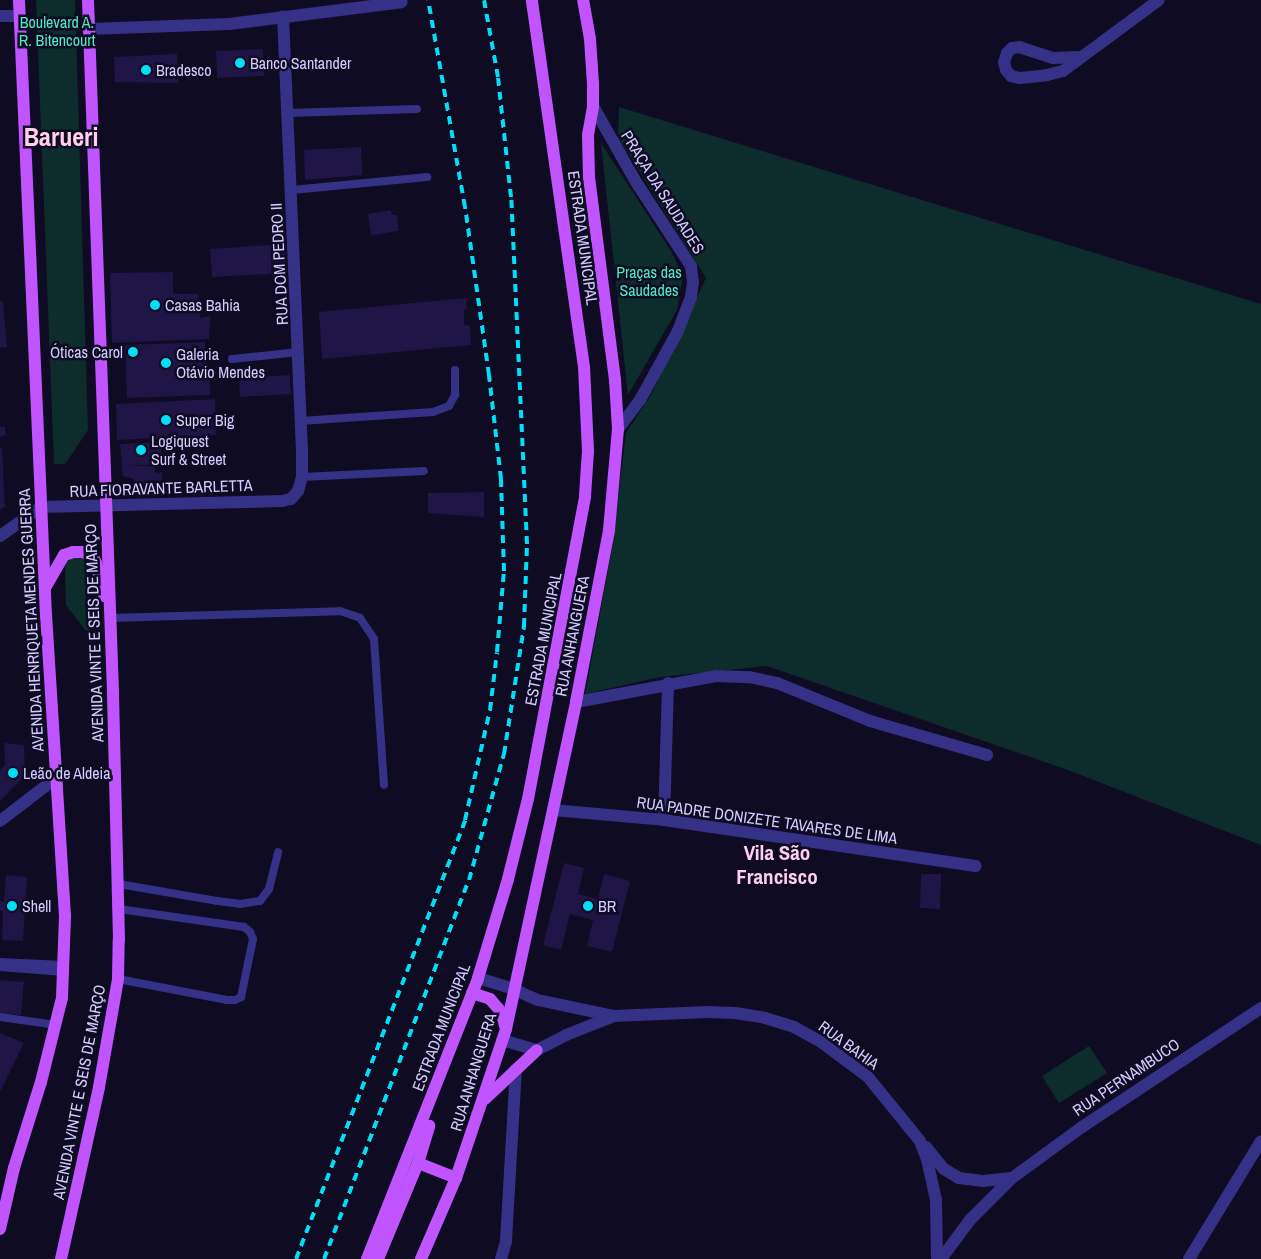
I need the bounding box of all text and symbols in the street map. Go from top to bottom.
park label: Boulevard A. R. Bitencourt [19,12,95,50]
place label: Banco Santander [250,53,351,73]
marker: Banco Santander [234,57,246,69]
place label: Bradesco [156,60,211,80]
marker: Bradesco [140,64,152,76]
district label: Barueri [24,121,98,153]
street label: PRAÇA DA SAUDADES [617,126,709,258]
street label: ESTRADA MUNICIPAL [564,169,602,307]
street label: RUA DOM PEDRO II [266,202,292,326]
park label: Praças das Saudades [616,262,682,300]
place label: Casas Bahia [165,295,240,315]
marker: Casas Bahia [149,299,161,311]
place label: Óticas Carol [50,342,123,362]
place label: Galeria Otávio Mendes [176,344,265,382]
marker: Óticas Carol [127,346,139,358]
marker: Galeria Otávio Mendes [160,357,172,369]
place label: Super Big [176,410,234,430]
marker: Super Big [160,414,172,426]
place label: Logiquest Surf & Street [151,431,226,469]
marker: Logiquest Surf & Street [135,444,147,456]
street label: RUA FIORAVANTE BARLETTA [69,475,253,501]
street label: AVENIDA HENRIQUETA MENDES GUERRA [14,487,48,753]
street label: AVENIDA VINTE E SEIS DE MARÇO [81,523,107,743]
street label: ESTRADA MUNICIPAL [521,570,565,708]
street label: RUA ANHANGUERA [551,573,593,699]
place label: Leão de Aldeia [23,763,111,783]
marker: Leão de Aldeia [7,767,19,779]
street label: RUA PADRE DONIZETE TAVARES DE LIMA [635,792,899,848]
district label: Vila São Francisco [736,840,818,890]
place label: Shell [22,896,51,916]
place label: BR [598,896,616,916]
marker: Shell [6,900,18,912]
marker: BR [582,900,594,912]
street label: ESTRADA MUNICIPAL [408,960,474,1094]
street label: AVENIDA VINTE E SEIS DE MARÇO [49,983,109,1201]
street label: RUA ANHANGUERA [446,1010,500,1134]
street label: RUA BAHIA [815,1016,883,1074]
street label: RUA PERNAMBUCO [1069,1034,1183,1120]

